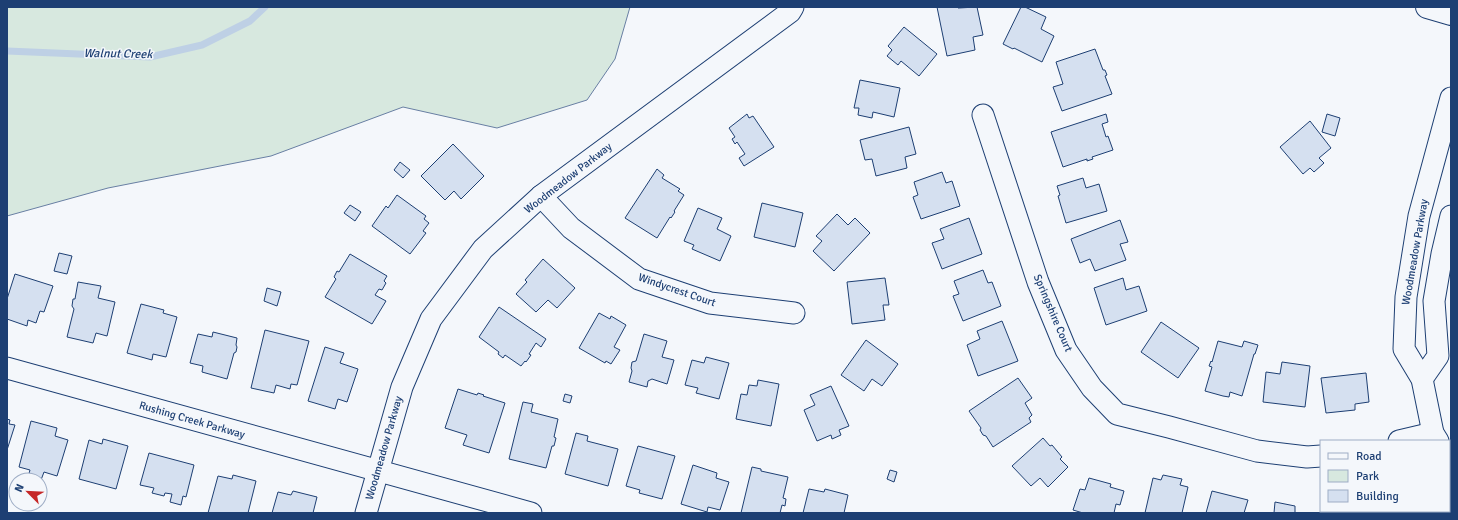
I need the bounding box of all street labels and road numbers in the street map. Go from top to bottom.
street label: Woodmeadow Parkway [522,139,615,216]
street label: Woodmeadow Parkway [1399,197,1431,306]
street label: Windycrest Court [636,271,718,309]
street label: Springshire Court [1031,272,1075,354]
street label: Woodmeadow Parkway [363,394,405,501]
street label: Rushing Creek Parkway [138,399,247,442]

